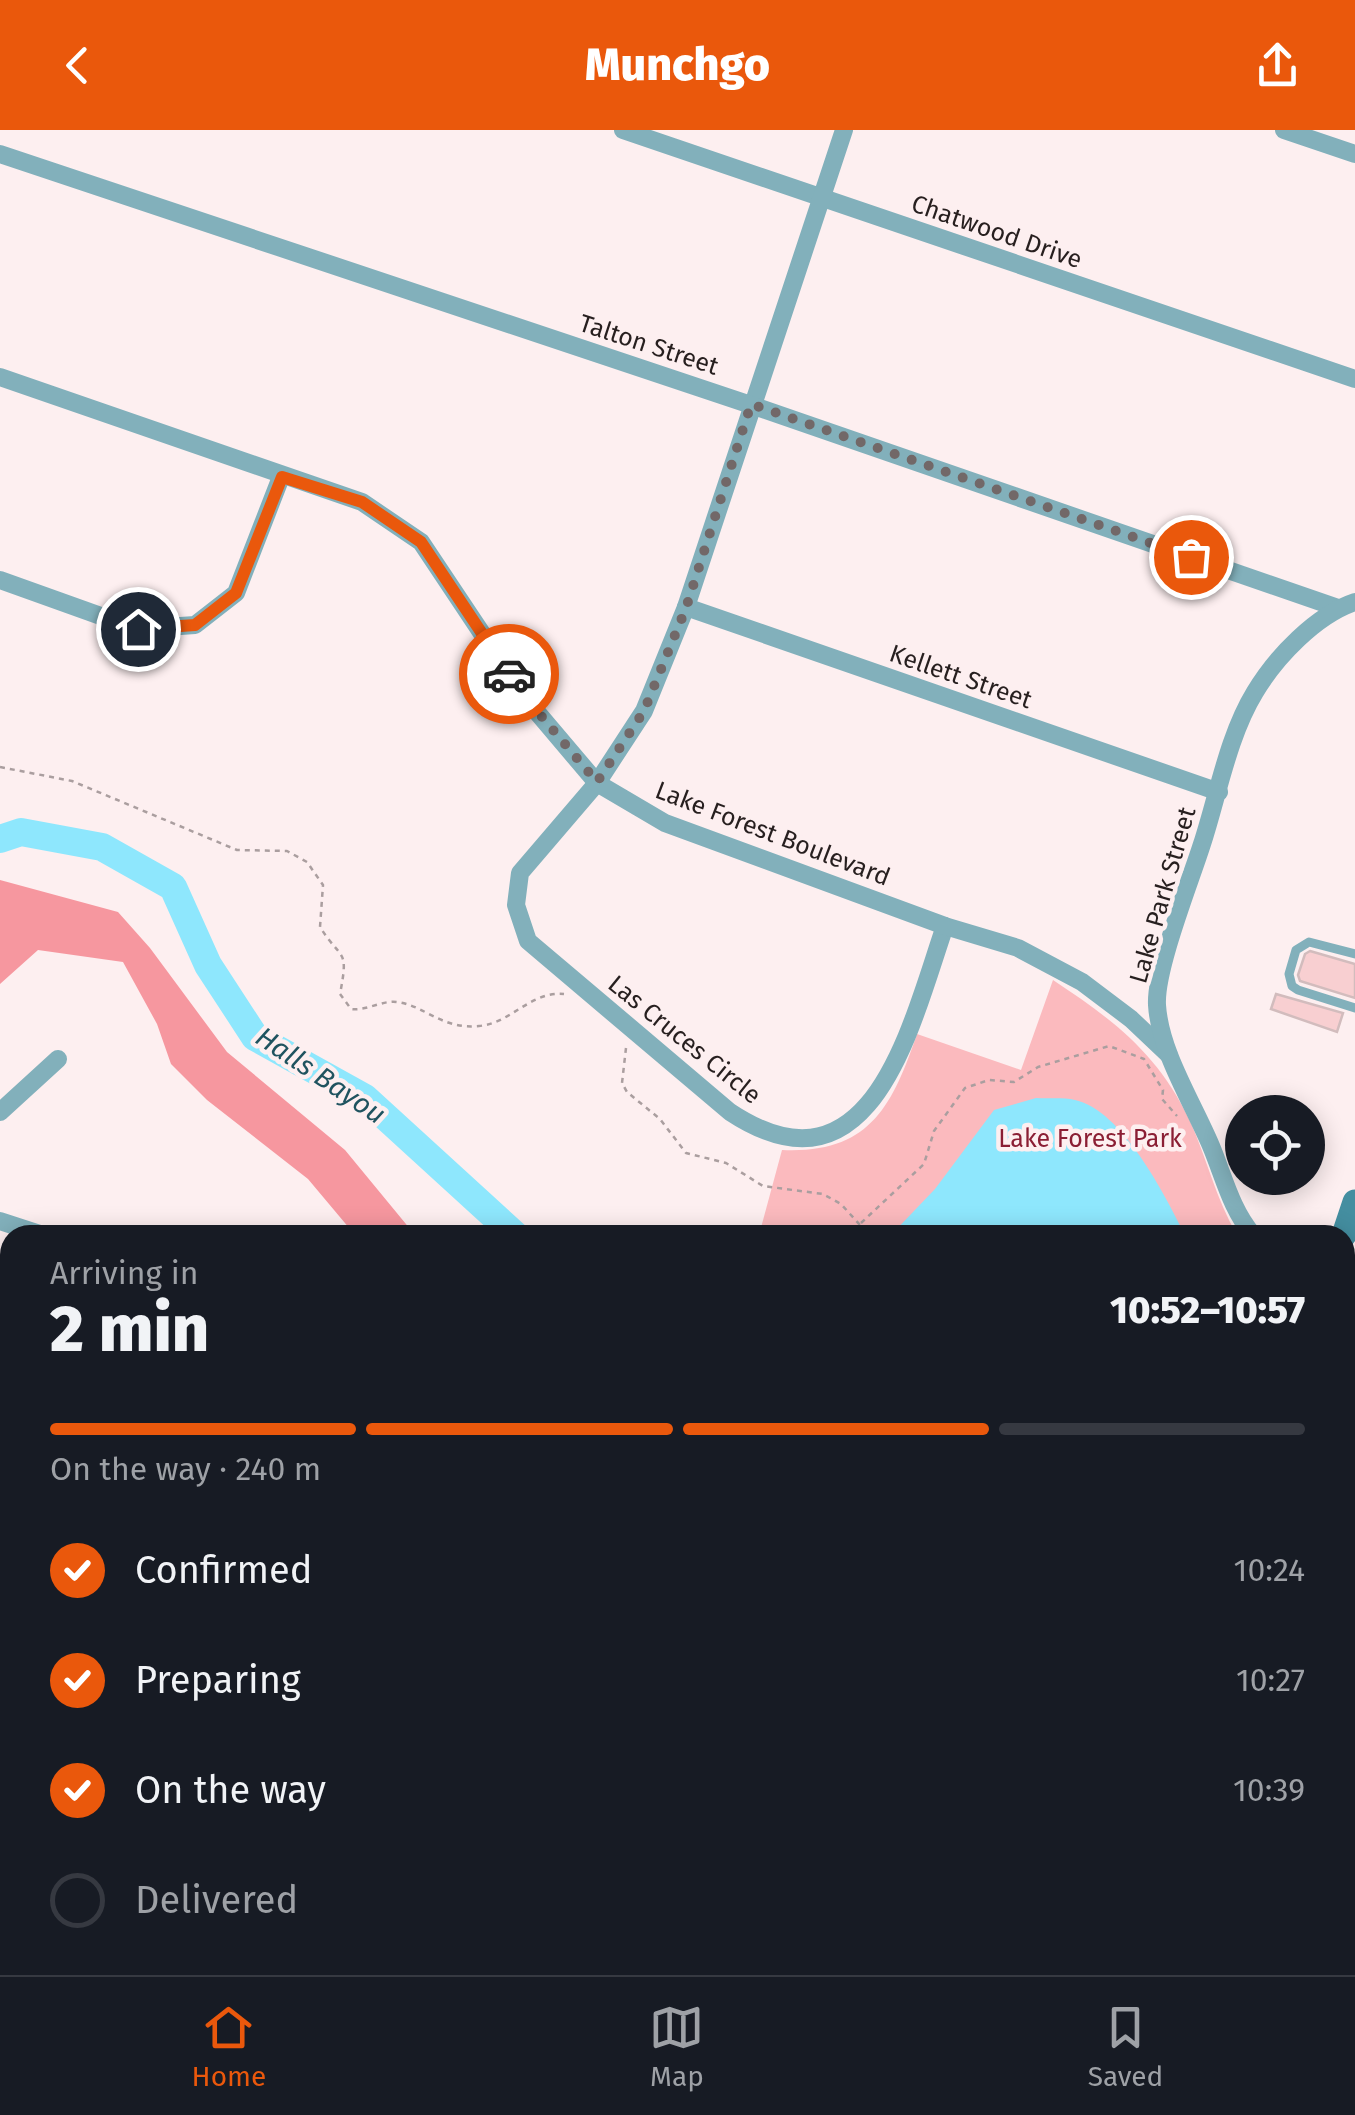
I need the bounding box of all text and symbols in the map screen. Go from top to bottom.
icon: back [50,38,105,93]
text: Munchgo [585,38,770,92]
icon: share [1250,38,1305,93]
street label: Chatwood Drive [907,189,1086,275]
street label: Talton Street [575,308,723,382]
pin [1149,515,1234,600]
icon: bag [1164,530,1219,585]
pin [96,587,181,672]
icon: home [111,602,166,657]
courier [459,624,559,724]
street label: Kellett Street [886,639,1037,716]
icon: car [482,647,537,702]
street label: Lake Forest Boulevard [651,775,894,893]
street label: Lake Park Street [1123,803,1203,987]
street label: Las Cruces Circle [602,969,767,1111]
water label: Halls Bayou [249,1020,392,1131]
map controls [1225,1095,1325,1195]
button: locate [1225,1095,1325,1195]
park label: Lake Forest Park [998,1124,1182,1154]
text: Arriving in [50,1254,198,1292]
text: 10:52–10:57 [1110,1287,1305,1333]
text: 2 min [50,1290,209,1368]
text: On the way · 240 m [50,1450,321,1488]
icon: check [50,1543,105,1598]
text: Confirmed [135,1547,313,1593]
text: 10:24 [1234,1551,1305,1589]
icon: check [50,1653,105,1708]
text: Preparing [135,1657,301,1703]
text: 10:27 [1236,1661,1305,1699]
icon: check [50,1763,105,1818]
text: On the way [135,1767,326,1813]
text: 10:39 [1233,1771,1305,1809]
text: Delivered [135,1877,298,1923]
tab: Home [192,2000,266,2093]
tab: Map [649,2000,704,2093]
tab: Saved [1088,2000,1163,2093]

